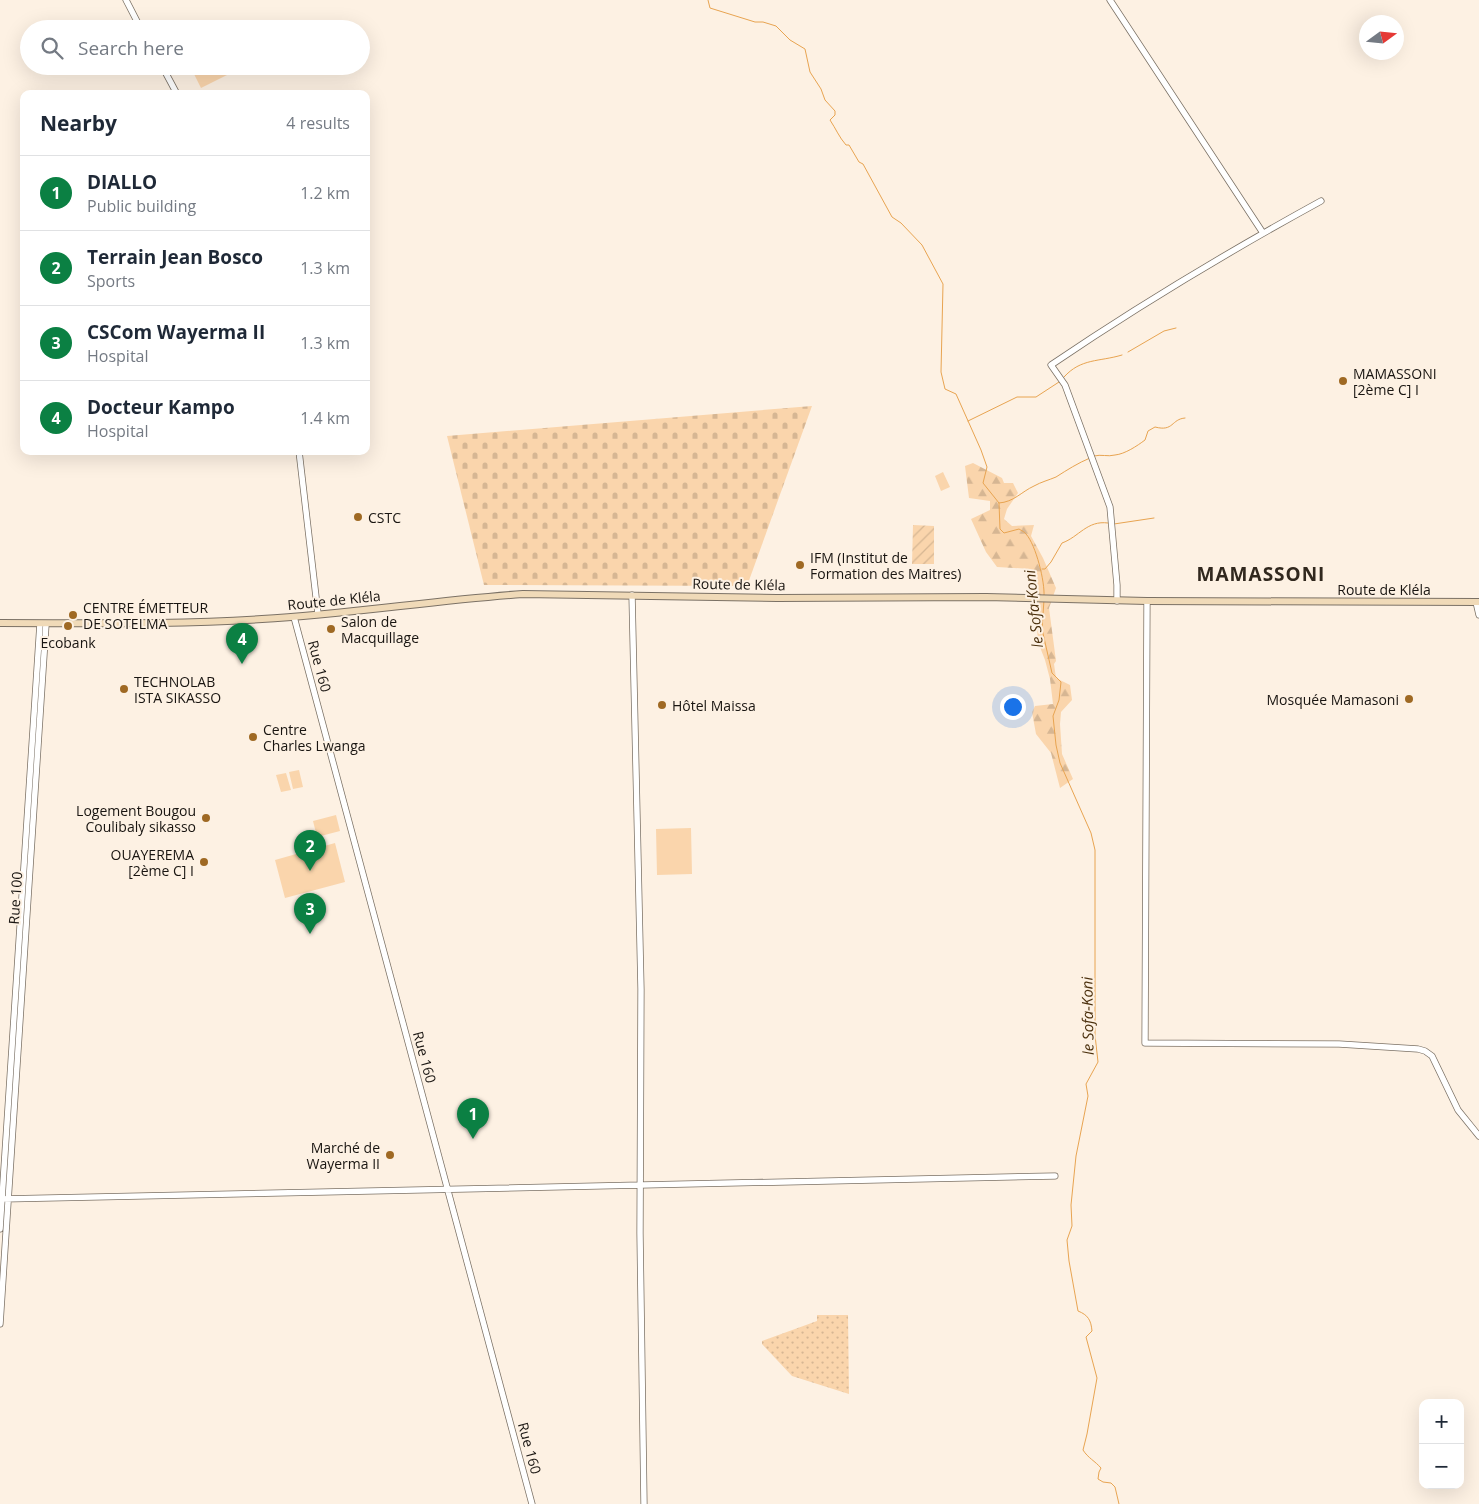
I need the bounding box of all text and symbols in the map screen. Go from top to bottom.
north arrow [1359,15,1404,60]
search box [20,20,370,75]
icon: search [38,34,66,62]
text: Search here [78,35,184,61]
text: Nearby [40,109,117,137]
text: 4 results [286,112,350,134]
text: DIALLO [87,169,157,195]
text: 1 [51,182,61,204]
text: 1.2 km [300,182,350,204]
text: Public building [87,195,196,217]
text: Terrain Jean Bosco [87,244,263,270]
text: 2 [51,257,61,279]
text: 1.3 km [300,257,350,279]
text: Sports [87,270,135,292]
text: CSCom Wayerma II [87,319,265,345]
text: 3 [51,332,61,354]
text: 1.3 km [300,332,350,354]
text: Hospital [87,345,149,367]
place label: MAMASSONI [2ème C] I [1353,364,1437,399]
marker: MAMASSONI [2ème C] I [1337,375,1349,387]
text: Docteur Kampo [87,394,235,420]
text: 4 [51,407,61,429]
text: 1.4 km [300,407,350,429]
text: Hospital [87,420,149,442]
place label: CSTC [368,508,401,527]
marker: CSTC [352,511,364,523]
place label: IFM (Institut de Formation des Maitres) [810,548,961,583]
marker: IFM (Institut de Formation des Maitres) [794,559,806,571]
district label: MAMASSONI [1197,561,1325,587]
water label: le Sofa-Koni [1019,569,1047,649]
street label: Route de Kléla [692,574,786,594]
street label: Route de Kléla [1337,580,1431,599]
street label: Route de Kléla [287,586,381,614]
place label: CENTRE ÉMETTEUR DE SOTELMA [83,598,208,633]
marker: CENTRE ÉMETTEUR DE SOTELMA [67,609,79,621]
place label: Salon de Macquillage [341,612,419,647]
marker: Ecobank [62,620,74,632]
pin: 4 [226,623,258,664]
marker: Salon de Macquillage [325,623,337,635]
place label: Ecobank [40,633,96,652]
street label: Rue 160 [304,638,336,694]
place label: TECHNOLAB ISTA SIKASSO [134,672,221,707]
marker: TECHNOLAB ISTA SIKASSO [118,683,130,695]
place label: Mosquée Mamasoni [1266,690,1399,709]
marker: Mosquée Mamasoni [1403,693,1415,705]
your location [1000,694,1026,720]
place label: Hôtel Maissa [672,696,756,715]
marker: Hôtel Maissa [656,699,668,711]
place label: Centre Charles Lwanga [263,720,366,755]
marker: Centre Charles Lwanga [247,731,259,743]
place label: Logement Bougou Coulibaly sikasso [76,801,196,836]
marker: Logement Bougou Coulibaly sikasso [200,812,212,824]
pin: 2 [294,830,326,871]
place label: OUAYEREMA [2ème C] I [111,845,194,880]
marker: OUAYEREMA [2ème C] I [198,856,210,868]
street label: Rue 100 [4,871,26,925]
pin: 3 [294,893,326,934]
water label: le Sofa-Koni [1076,976,1098,1055]
street label: Rue 160 [409,1029,441,1085]
pin: 1 [457,1098,489,1139]
place label: Marché de Wayerma II [307,1138,380,1173]
marker: Marché de Wayerma II [384,1149,396,1161]
map controls [1419,1399,1464,1489]
button: + [1419,1399,1464,1444]
street label: Rue 160 [514,1420,546,1476]
button: − [1419,1444,1464,1489]

